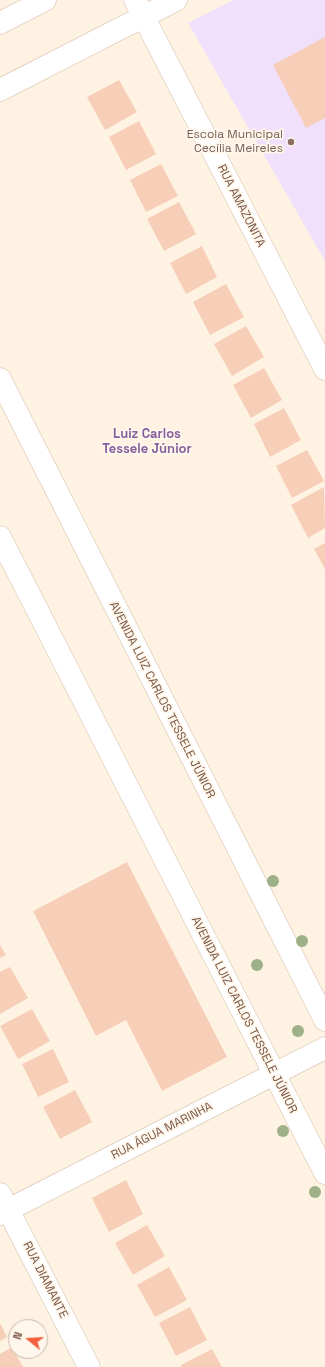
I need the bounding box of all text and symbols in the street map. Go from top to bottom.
place label: Escola Municipal Cecília Meireles [187,128,283,156]
marker: Escola Municipal Cecília Meireles [286,137,296,147]
street label: RUA AMAZONITA [214,162,268,250]
district label: Luiz Carlos Tessele Júnior [102,426,192,457]
street label: AVENIDA LUIZ CARLOS TESSELE JÚNIOR [106,599,218,801]
street label: AVENIDA LUIZ CARLOS TESSELE JÚNIOR [188,914,300,1116]
street label: RUA ÁGUA MARINHA [109,1099,215,1163]
street label: RUA DIAMANTE [19,1239,71,1321]
north arrow [8,1319,48,1359]
text: N [10,1330,25,1341]

